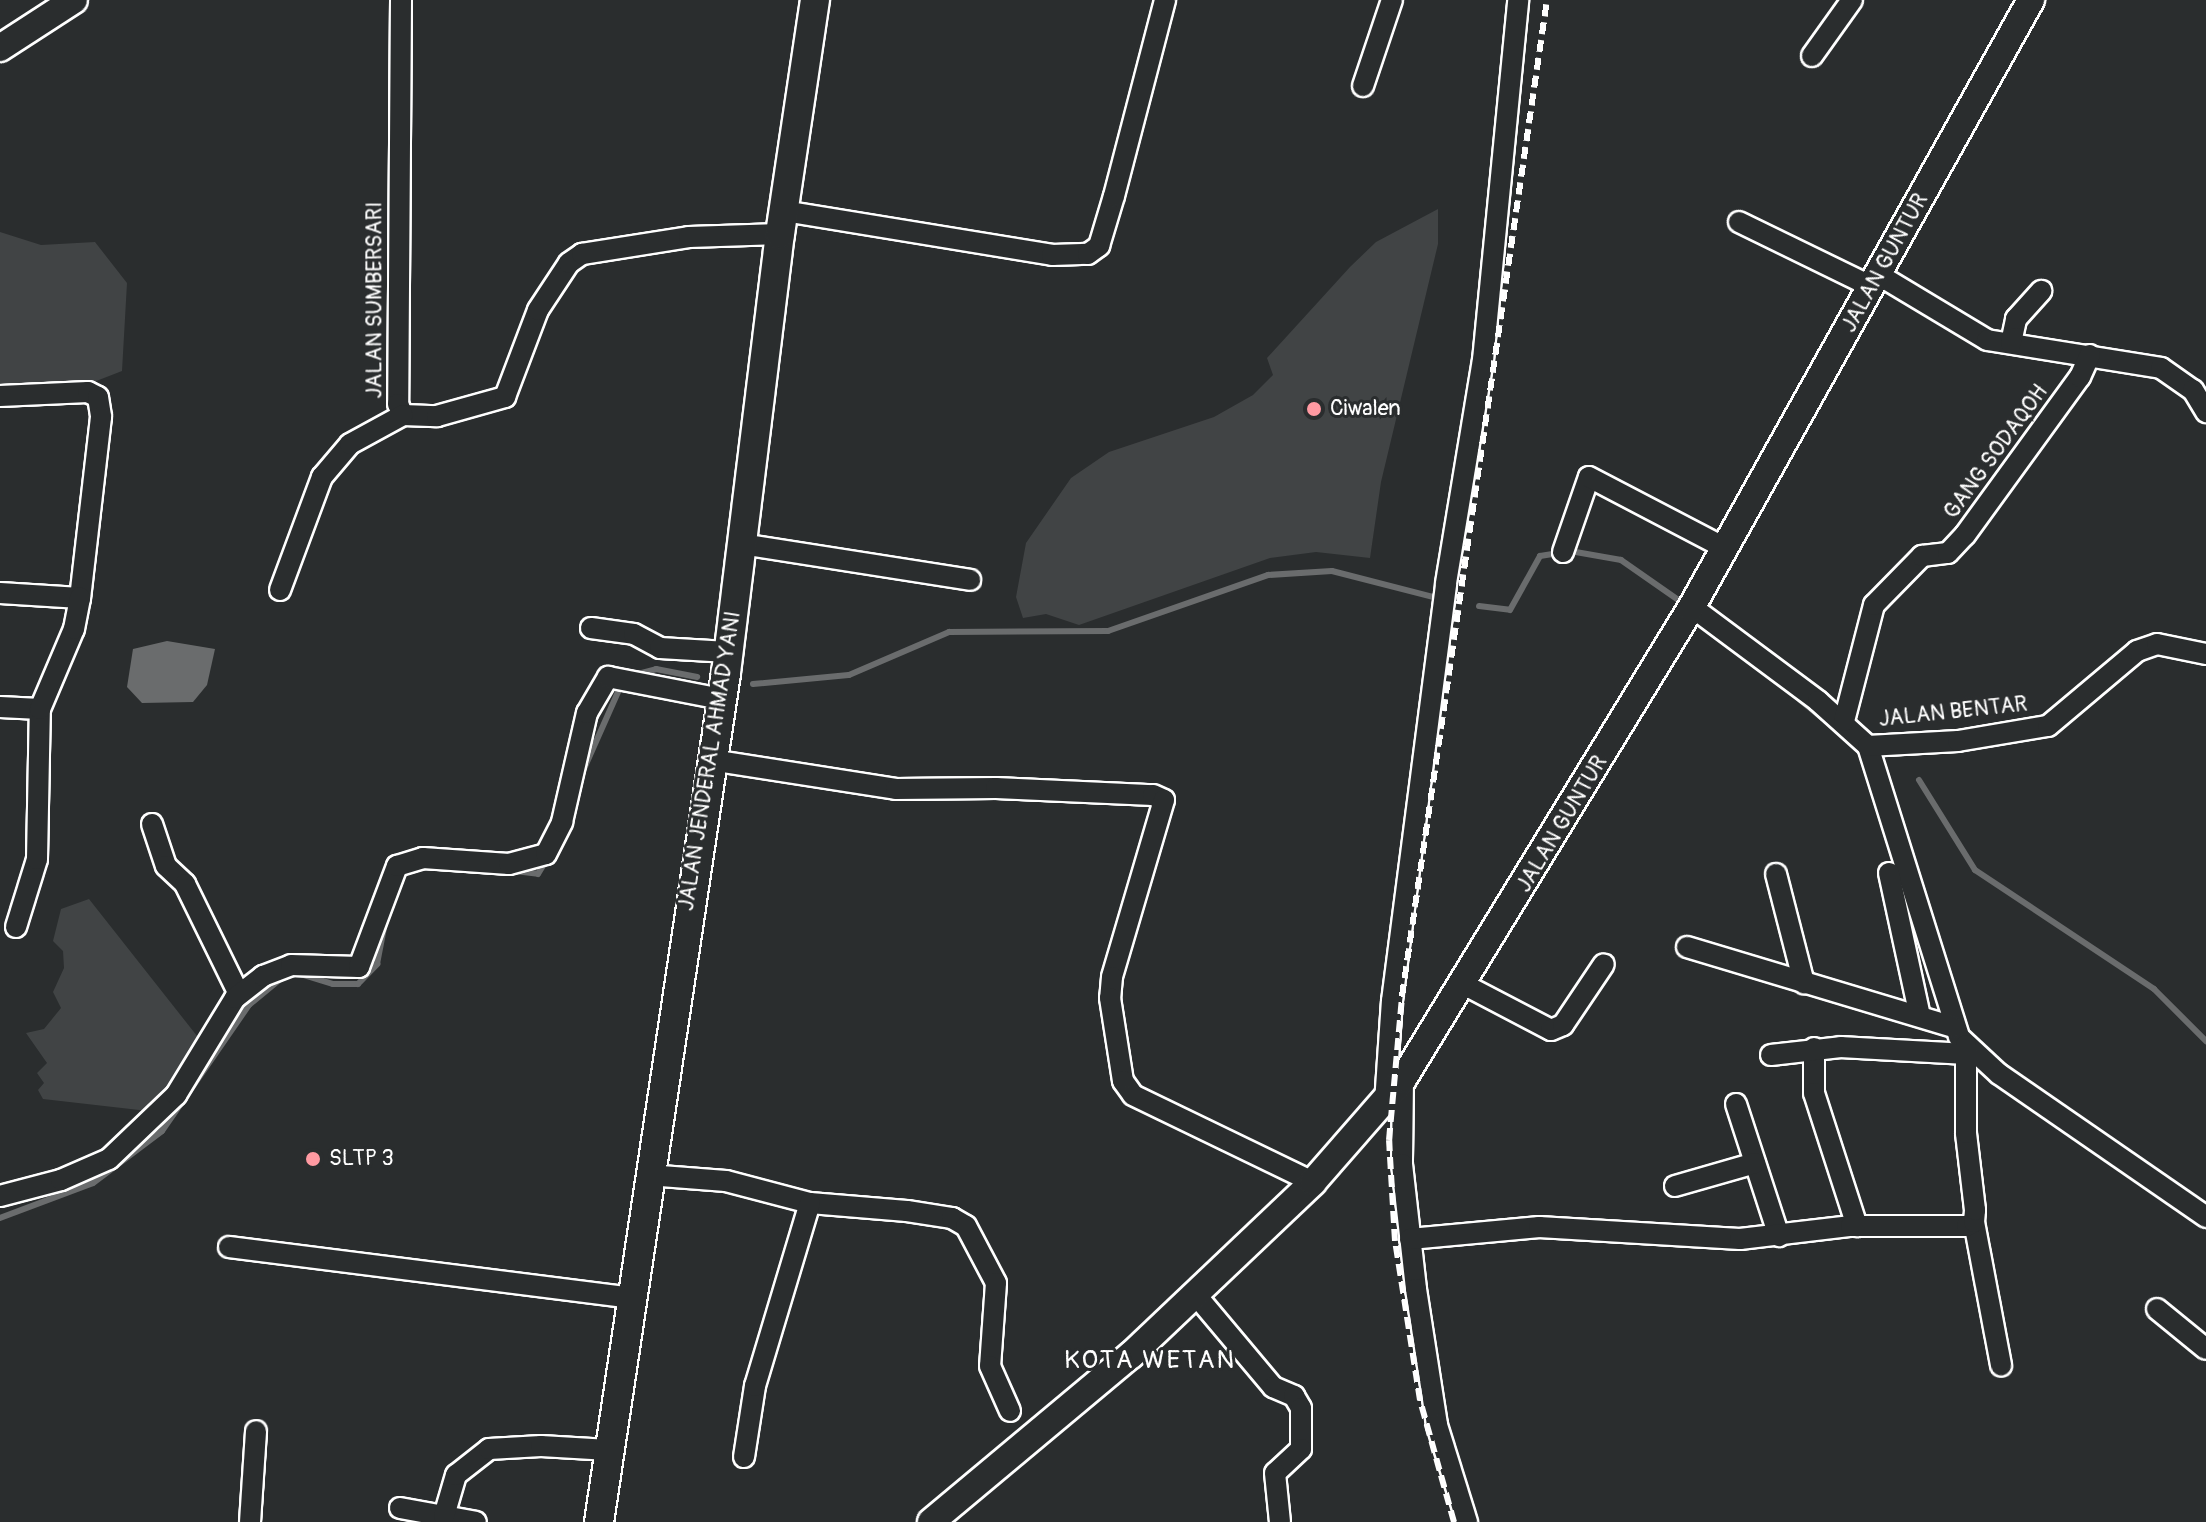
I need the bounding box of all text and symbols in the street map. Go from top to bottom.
street label: JALAN GUNTUR [1836,189,1934,337]
street label: JALAN SUMBERSARI [362,201,388,399]
street label: GANG SODAQOH [1939,380,2053,524]
place label: Ciwalen [1330,396,1401,422]
marker: Ciwalen [1305,400,1323,418]
street label: JALAN JENDERAL AHMAD YANI [673,609,747,913]
street label: JALAN BENTAR [1878,691,2028,733]
street label: JALAN GUNTUR [1511,751,1613,897]
place label: SLTP 3 [329,1146,394,1172]
marker: SLTP 3 [304,1150,322,1168]
district label: KOTA WETAN [1064,1345,1236,1377]

